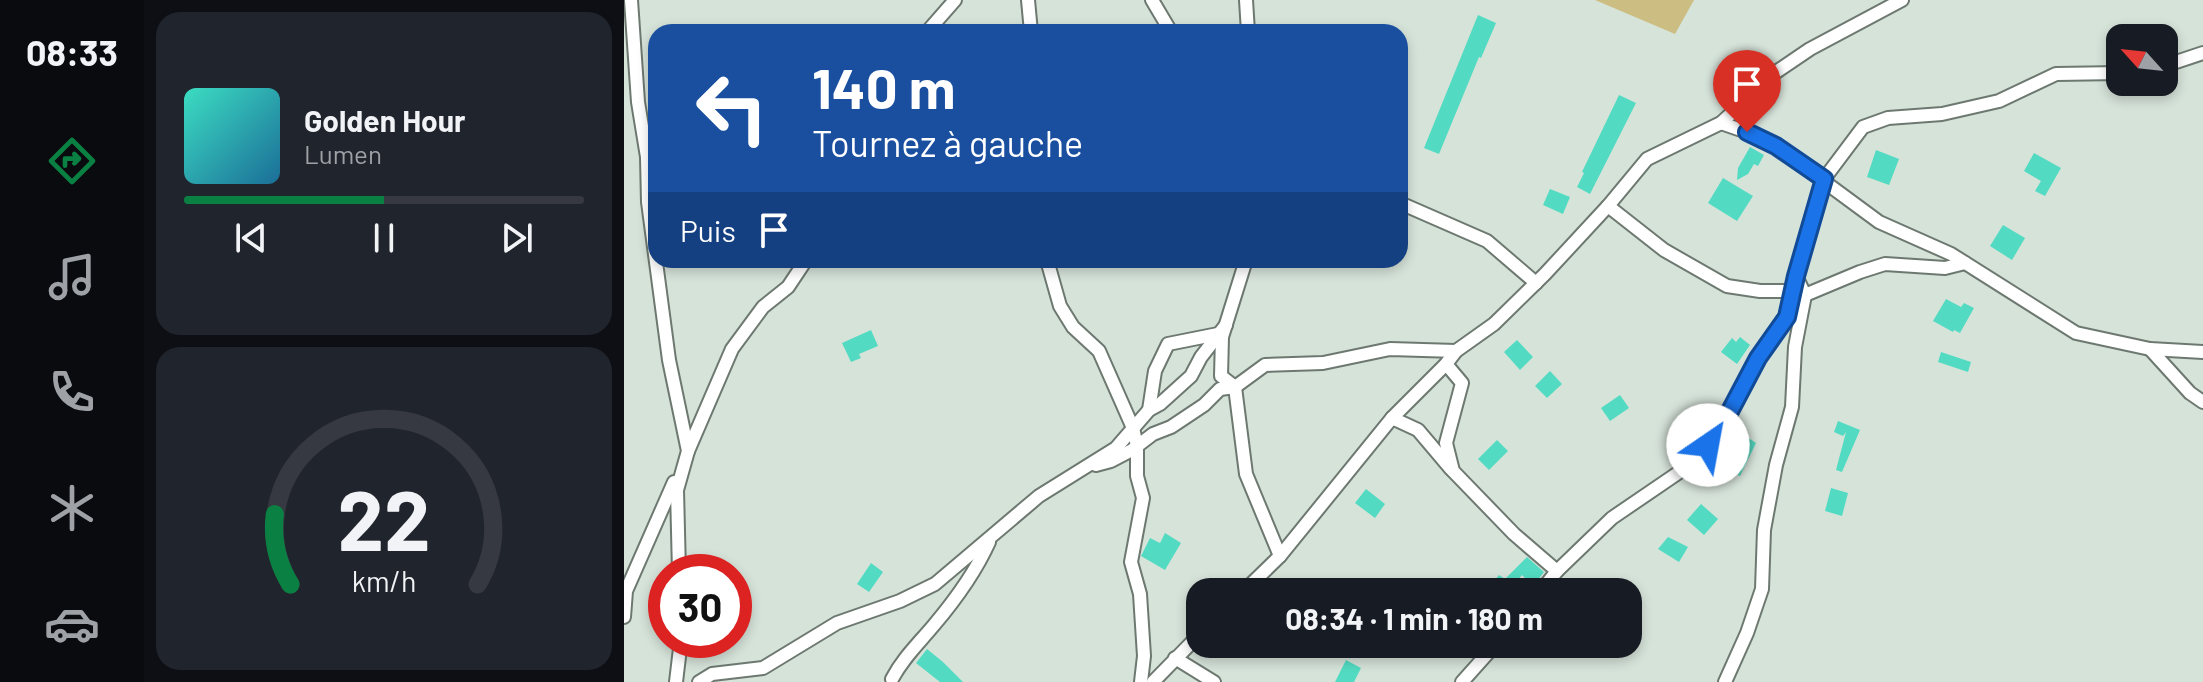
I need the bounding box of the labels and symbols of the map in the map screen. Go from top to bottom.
north arrow [2106,24,2178,96]
pin [1713,50,1781,132]
position arrow [1666,403,1750,487]
speed limit sign: 30 [648,554,752,658]

